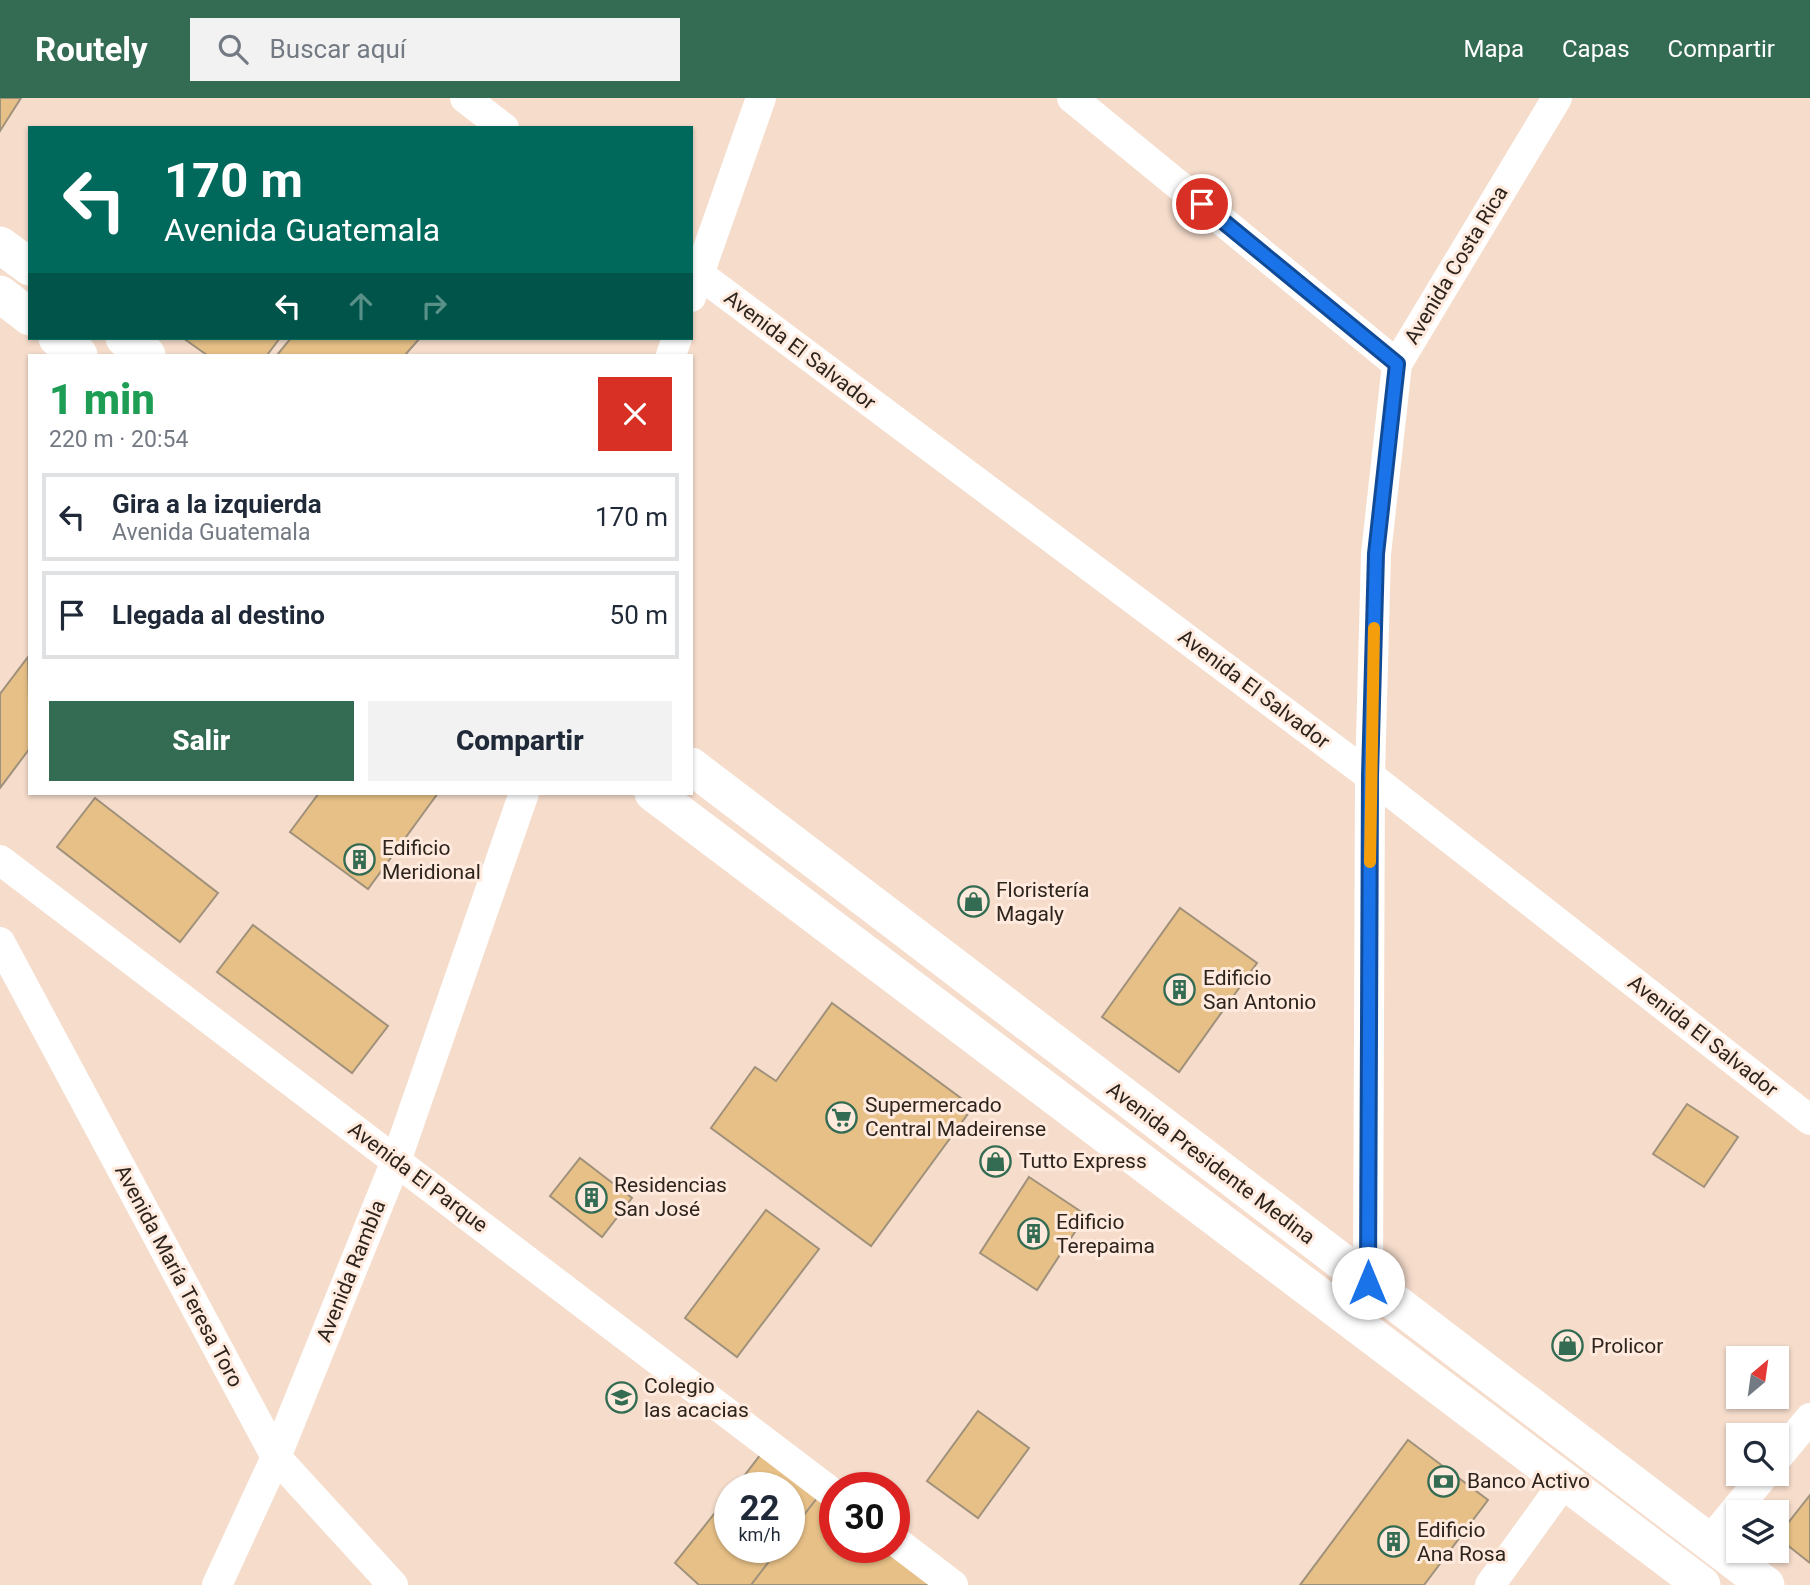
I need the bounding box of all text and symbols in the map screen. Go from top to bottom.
search box [190,18,680,81]
text: Routely [35,30,148,69]
icon: search [214,30,252,68]
text: Buscar aquí [270,34,406,64]
text: Mapa [1463,35,1524,63]
text: Capas [1562,35,1630,63]
text: Compartir [1668,35,1775,63]
text: 170 m [164,152,303,209]
icon: left [49,154,140,245]
pin [1172,174,1232,234]
street label: Avenida Costa Rica [1399,182,1513,348]
icon: arrive [1183,185,1221,223]
text: Avenida Guatemala [164,211,440,249]
street label: Avenida El Salvador [720,285,880,415]
icon: left [269,287,307,325]
icon: ahead [342,287,380,325]
icon: right [415,287,453,325]
text: 1 min [49,375,155,424]
button: close [598,377,672,451]
text: 220 m · 20:54 [49,426,188,453]
text: Gira a la izquierda [112,489,322,519]
icon: left [53,498,91,536]
text: 170 m [595,502,668,532]
text: Avenida Guatemala [112,519,310,546]
icon: arrive [53,596,91,634]
text: Llegada al destino [112,600,325,630]
text: 50 m [610,600,668,630]
street label: Avenida El Salvador [1174,624,1334,754]
button: Salir [49,701,354,781]
button: Compartir [368,701,672,781]
place label: Edificio Meridional [382,836,481,884]
building icon: Edificio Meridional [342,843,376,877]
place label: Floristería Magaly [996,878,1090,926]
shop icon: Floristería Magaly [956,885,990,919]
place label: Edificio San Antonio [1203,966,1316,1014]
street label: Avenida El Salvador [1623,970,1783,1102]
building icon: Edificio San Antonio [1163,973,1197,1007]
street label: Avenida Presidente Medina [1102,1077,1320,1249]
place label: Supermercado Central Madeirense [865,1093,1046,1141]
supermarket icon: Supermercado Central Madeirense [825,1100,859,1134]
street label: Avenida El Parque [344,1117,492,1237]
shop icon: Tutto Express [979,1144,1013,1178]
place label: Tutto Express [1019,1149,1147,1173]
street label: Avenida María Teresa Toro [110,1161,248,1391]
place label: Residencias San José [614,1173,727,1221]
building icon: Residencias San José [574,1180,608,1214]
street label: Avenida Rambla [312,1197,390,1345]
place label: Edificio Terepaima [1056,1210,1155,1258]
building icon: Edificio Terepaima [1016,1217,1050,1251]
position arrow [1331,1246,1405,1320]
shop icon: Prolicor [1551,1329,1585,1363]
place label: Prolicor [1591,1334,1663,1358]
north arrow [1726,1346,1788,1409]
map controls [1726,1346,1789,1563]
place label: Colegio las acacias [644,1374,749,1422]
school or university icon: Colegio las acacias [604,1381,638,1415]
button: search [1726,1423,1789,1486]
bank icon: Banco Activo [1427,1464,1461,1498]
place label: Banco Activo [1467,1469,1590,1493]
speed limit sign: 30 [819,1472,910,1563]
text: 22 [739,1488,780,1529]
button: layers [1726,1500,1789,1563]
place label: Edificio Ana Rosa [1417,1518,1506,1566]
text: km/h [738,1524,781,1545]
building icon: Edificio Ana Rosa [1377,1525,1411,1559]

